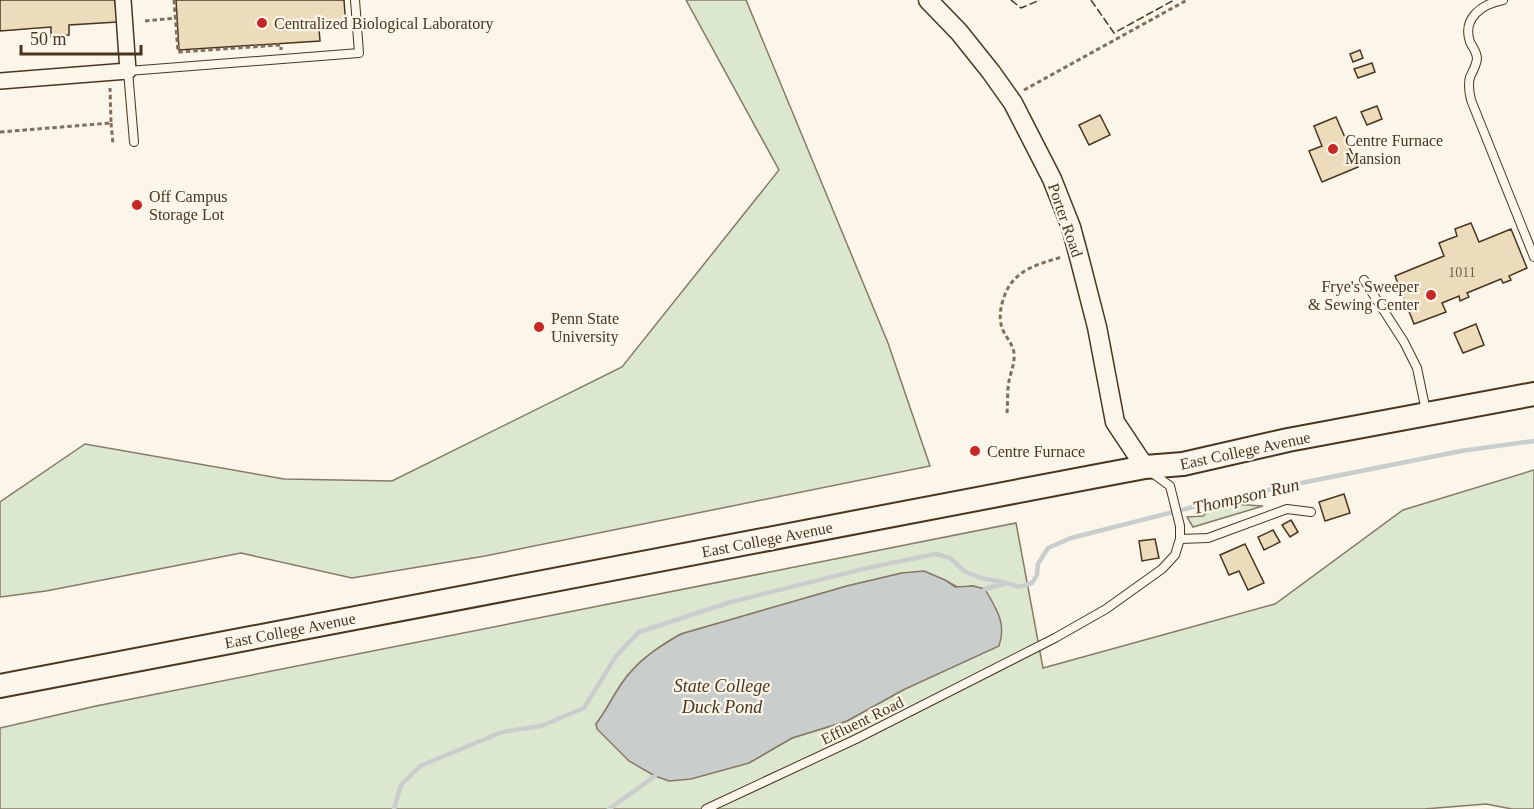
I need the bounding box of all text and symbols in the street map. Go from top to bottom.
place label: Centralized Biological Laboratory [274,15,493,33]
marker: Centralized Biological Laboratory [255,16,269,30]
scale bar [21,18,141,56]
text: 50 m [30,29,67,49]
place label: Centre Furnace Mansion [1345,132,1443,167]
marker: Centre Furnace Mansion [1326,142,1340,156]
street label: Porter Road [1045,181,1086,259]
place label: Off Campus Storage Lot [149,188,227,224]
marker: Off Campus Storage Lot [130,198,144,212]
house number: 1011 [1448,265,1476,280]
place label: Frye's Sweeper & Sewing Center [1308,278,1420,314]
marker: Frye's Sweeper & Sewing Center [1424,288,1438,302]
place label: Penn State University [551,310,619,346]
marker: Penn State University [532,320,546,334]
street label: East College Avenue [1178,428,1312,474]
place label: Centre Furnace [987,443,1085,460]
marker: Centre Furnace [968,444,982,458]
water label: Thompson Run [1191,474,1301,518]
street label: East College Avenue [700,518,834,562]
street label: East College Avenue [223,609,357,653]
water label: State College Duck Pond [674,676,770,717]
street label: Effluent Road [818,693,906,748]

